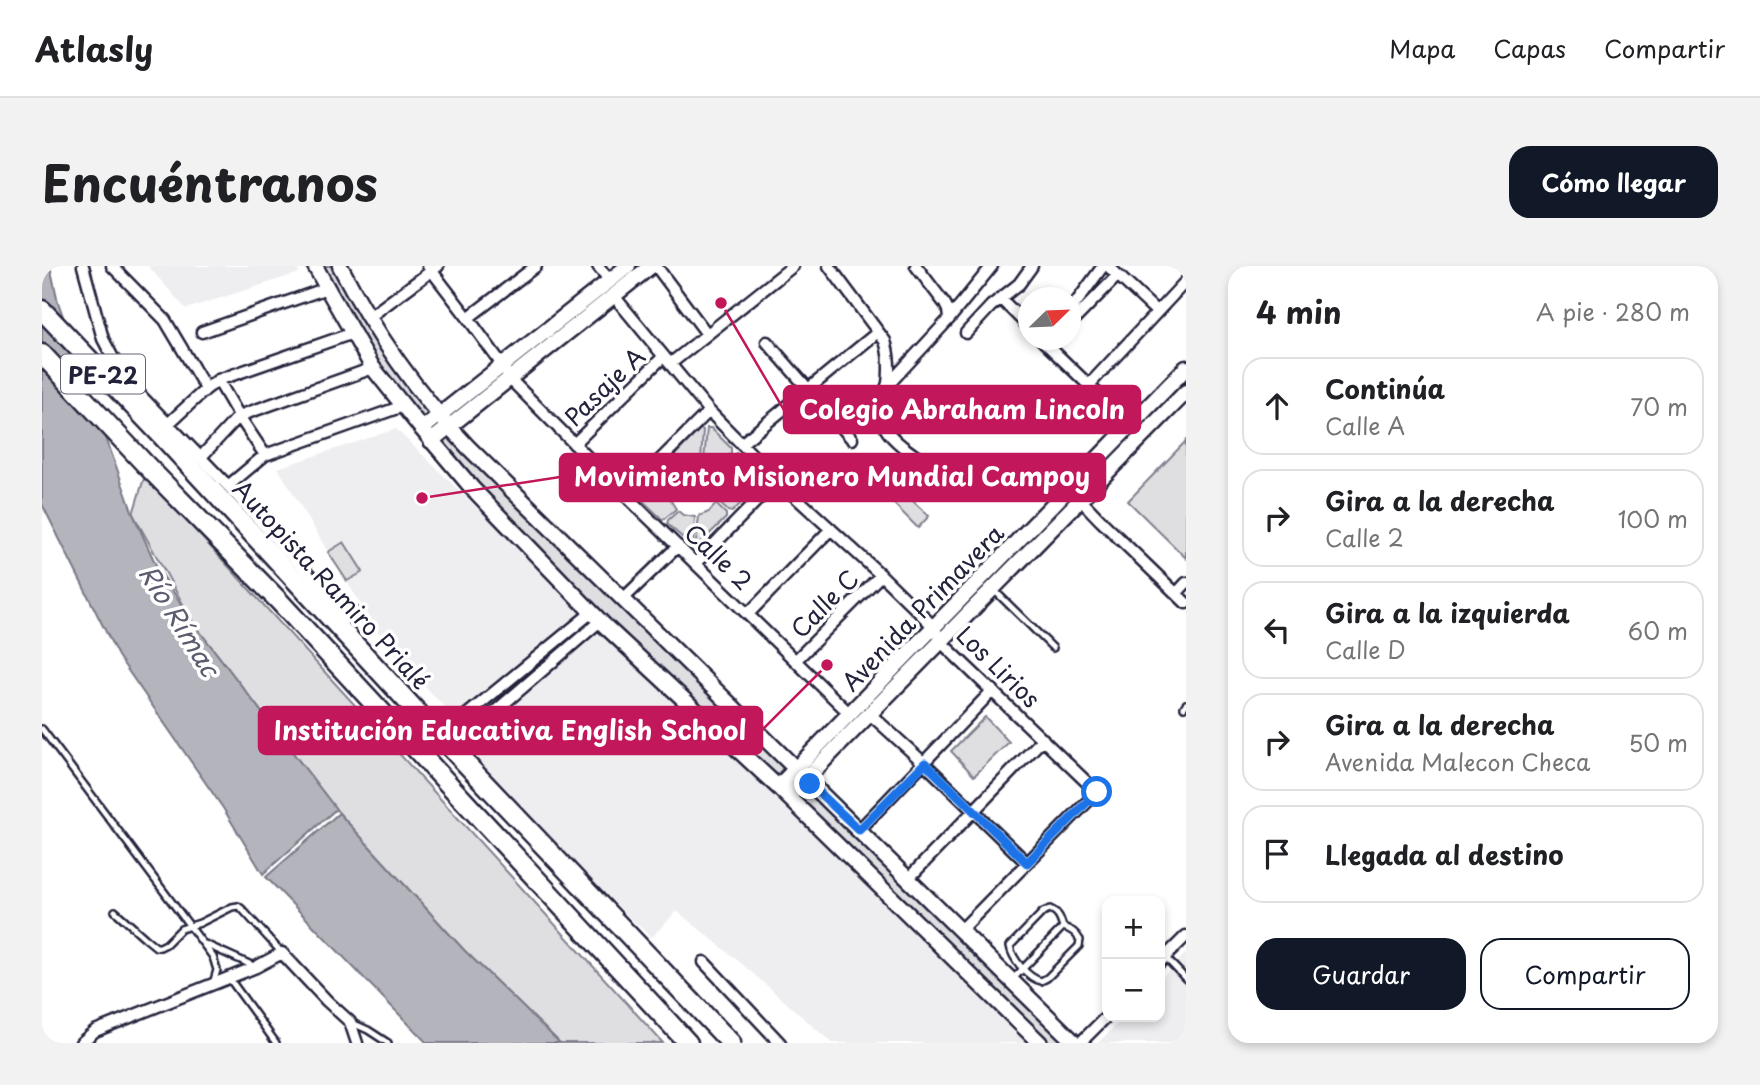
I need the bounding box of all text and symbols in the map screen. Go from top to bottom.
text: Atlasly [35,23,153,73]
text: Mapa [1389,30,1455,66]
text: Capas [1493,30,1566,66]
text: Compartir [1604,30,1725,66]
text: Encuéntranos [42,145,378,219]
button: Cómo llegar [1509,146,1718,218]
north arrow [1018,287,1081,350]
text: 4 min [1256,289,1342,334]
text: A pie · 280 m [1536,294,1690,329]
street label: Pasaje A [556,338,652,434]
road number: PE-22 [61,354,145,394]
text: Continúa [1325,369,1445,408]
callout: Colegio Abraham Lincoln [784,386,1140,433]
icon: ahead [1258,387,1296,425]
text: Colegio Abraham Lincoln [799,389,1125,428]
text: 70 m [1630,389,1688,424]
text: Calle A [1325,408,1405,443]
callout: Movimiento Misionero Mundial Campoy [560,454,1105,501]
text: Movimiento Misionero Mundial Campoy [574,456,1090,495]
street label: Autopista Ramiro Prialé [225,471,439,697]
text: Gira a la derecha [1325,481,1555,520]
icon: right [1258,499,1296,537]
text: 100 m [1618,501,1688,536]
street label: Calle 2 [677,514,761,598]
street label: Avenida Primavera [833,515,1012,699]
text: Calle 2 [1325,520,1404,555]
water label: Río Rímac [130,556,231,686]
street label: Calle C [782,561,866,645]
text: Gira a la izquierda [1325,593,1570,632]
icon: left [1258,611,1296,649]
text: 60 m [1628,613,1688,648]
street label: Los Lirios [949,617,1049,715]
text: Calle D [1325,632,1406,667]
text: Gira a la derecha [1325,705,1555,744]
callout: Institución Educativa English School [259,707,762,754]
text: Institución Educativa English School [274,710,746,749]
icon: right [1258,723,1296,761]
text: 50 m [1628,725,1688,760]
text: Avenida Malecon Checa [1325,744,1590,779]
route end [794,768,825,799]
route start [1081,776,1112,807]
icon: arrive [1258,835,1296,873]
text: Llegada al destino [1325,835,1564,874]
map controls [1102,896,1165,1022]
button: + [1102,896,1165,959]
button: Guardar [1256,938,1466,1010]
button: Compartir [1480,938,1690,1010]
button: − [1102,959,1165,1022]

